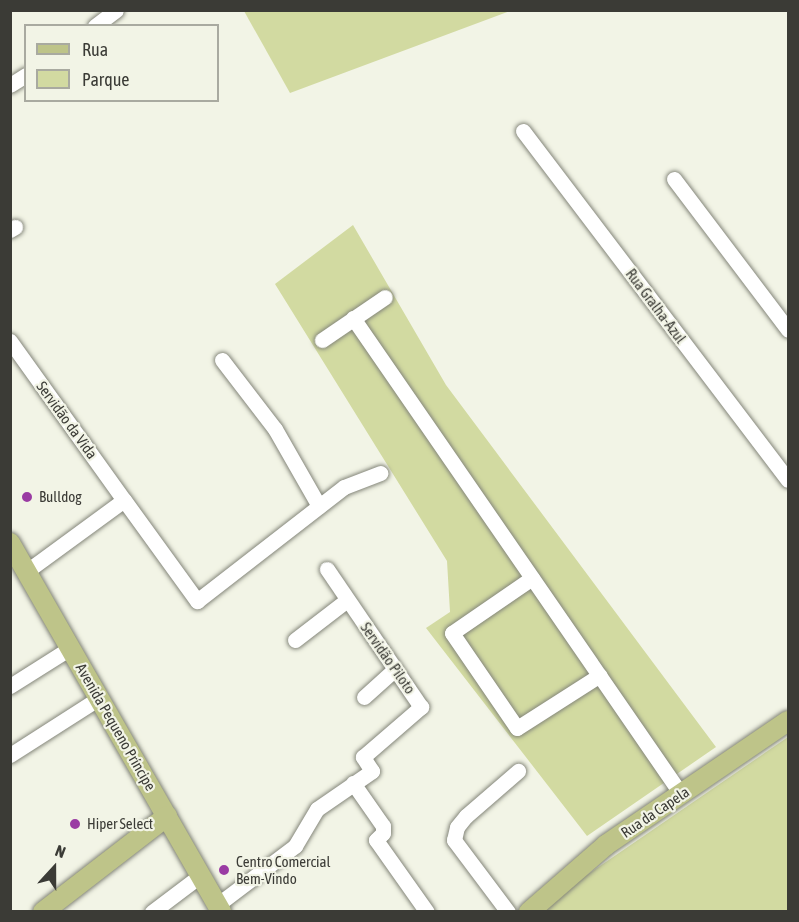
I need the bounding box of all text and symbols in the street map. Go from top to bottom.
legend [24,24,219,102]
text: Rua [82,39,108,60]
text: Parque [82,69,130,90]
street label: Rua Gralha-Azul [622,265,690,347]
street label: Servidão da Vida [33,378,101,462]
place label: Bulldog [39,488,82,506]
marker: Bulldog [20,490,34,504]
street label: Servidão Piloto [357,619,419,697]
street label: Avenida Pequeno Príncipe [72,660,160,794]
street label: Rua da Capela [617,783,693,841]
place label: Hiper Select [87,815,153,833]
marker: Hiper Select [68,817,82,831]
north arrow [24,838,84,898]
text: N [53,841,68,861]
place label: Centro Comercial Bem-Vindo [236,852,330,887]
marker: Centro Comercial Bem-Vindo [217,863,231,877]

